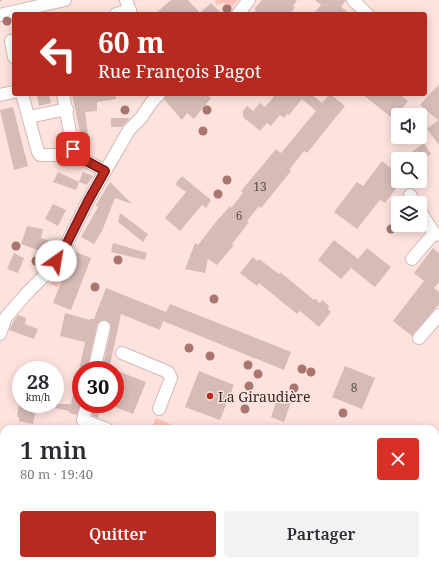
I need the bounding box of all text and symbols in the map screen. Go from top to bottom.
text: 60 m [98,23,165,61]
icon: left [32,28,84,80]
text: Rue François Pagot [98,59,261,83]
map controls [391,108,427,232]
button: sound [391,108,427,144]
pin [56,132,90,166]
icon: arrive [62,138,84,160]
button: search [391,152,427,188]
house number: 13 [253,178,267,195]
button: layers [391,196,427,232]
house number: 6 [236,207,243,224]
position arrow [35,240,77,282]
speed limit sign: 30 [72,361,124,413]
text: 28 [27,368,49,395]
house number: 8 [351,379,358,396]
place label: La Giraudière [218,387,310,406]
text: km/h [26,390,50,404]
marker: La Giraudière [205,391,215,401]
text: 1 min [20,433,87,466]
button: close [377,438,419,480]
text: 80 m · 19:40 [20,465,93,483]
button: Quitter [20,511,216,557]
button: Partager [224,511,419,557]

